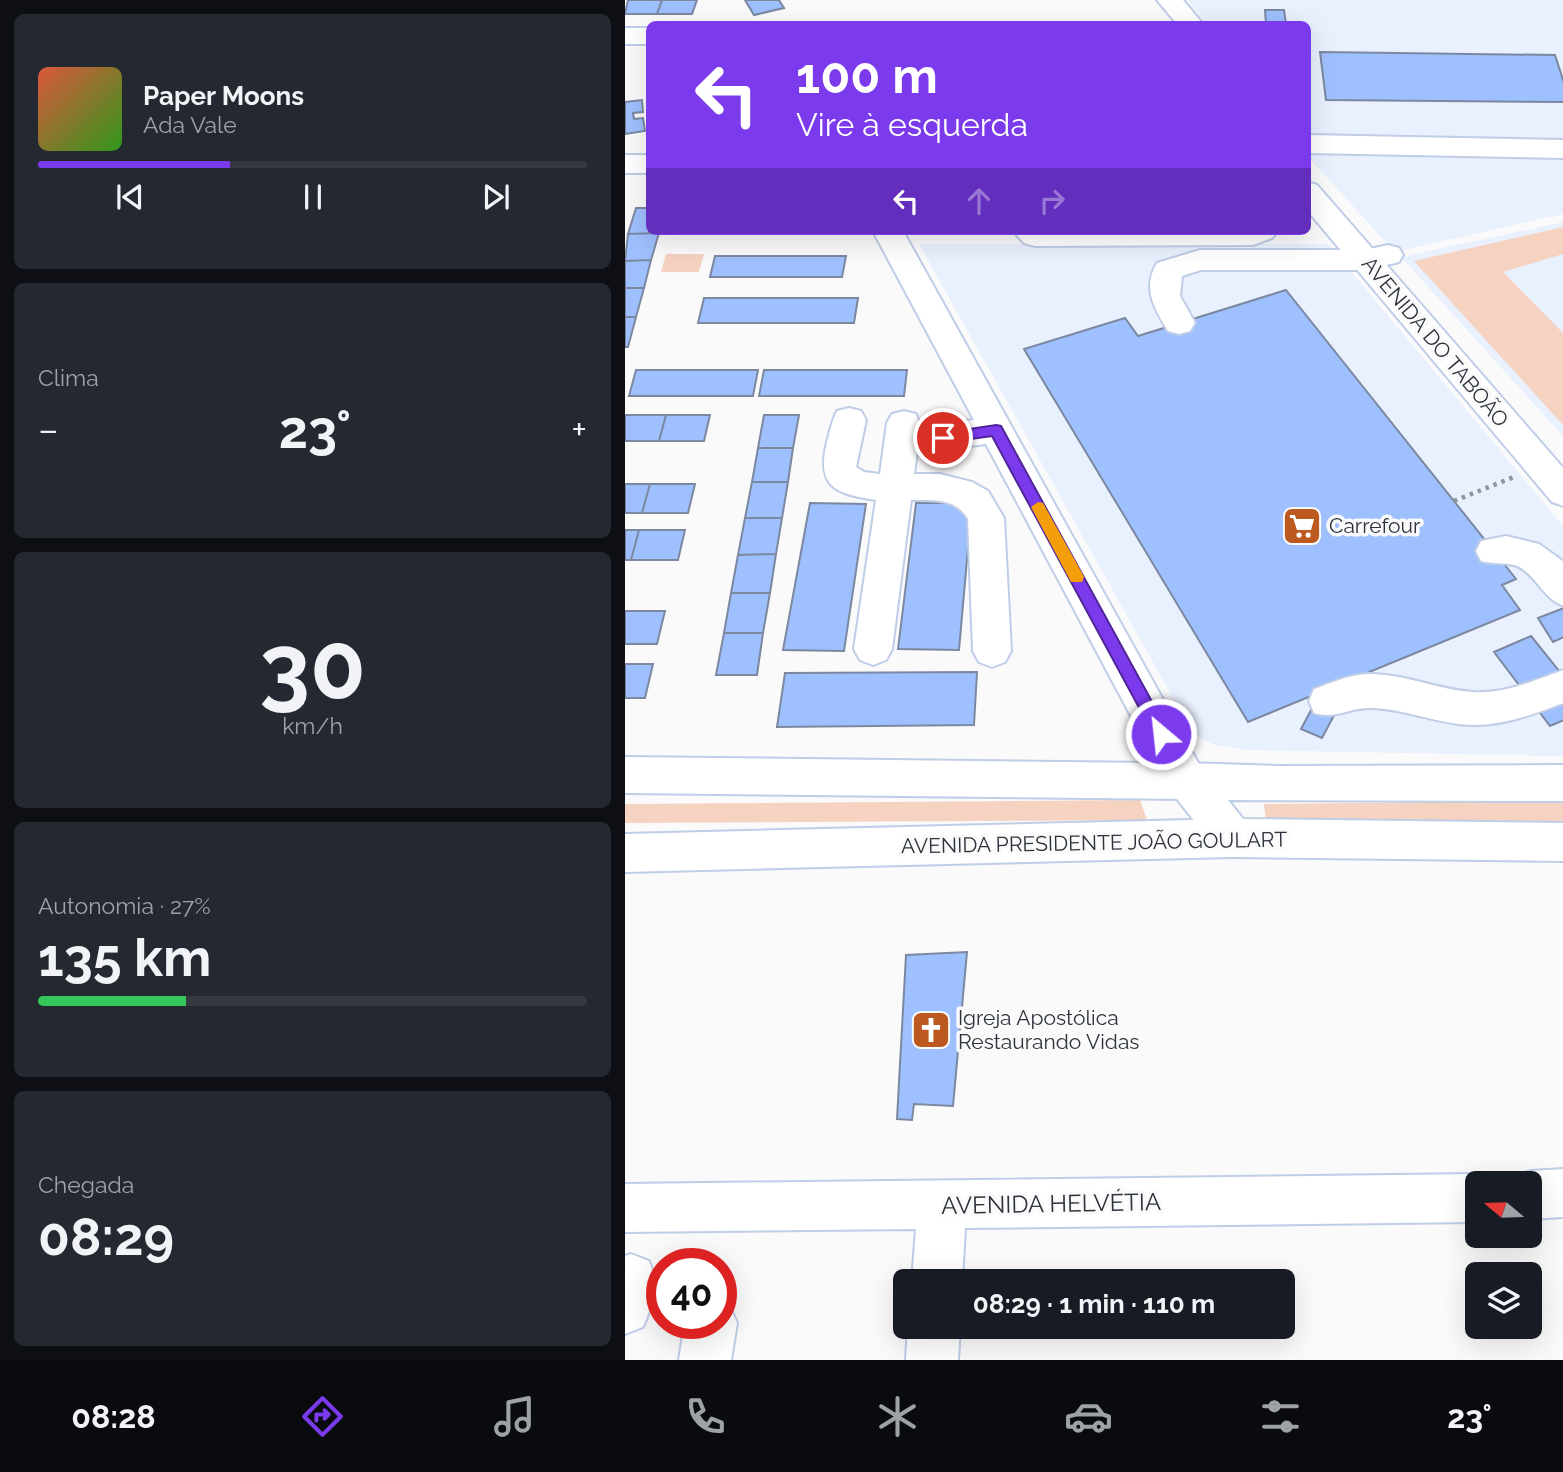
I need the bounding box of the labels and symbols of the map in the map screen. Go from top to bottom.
street label: AVENIDA DO TABOÃO [1357,251,1514,432]
pin [913,408,973,468]
supermarket icon: Carrefour [1281,505,1323,547]
place label: Carrefour [1329,513,1421,538]
position arrow [1124,697,1198,771]
street label: AVENIDA PRESIDENTE JOÃO GOULART [901,827,1287,858]
place label: Igreja Apostólica Restaurando Vidas [958,1005,1140,1054]
church icon: Igreja Apostólica Restaurando Vidas [910,1009,952,1051]
north arrow [1465,1171,1542,1248]
street label: AVENIDA HELVÉTIA [941,1187,1161,1220]
speed limit sign: 40 [646,1248,737,1339]

